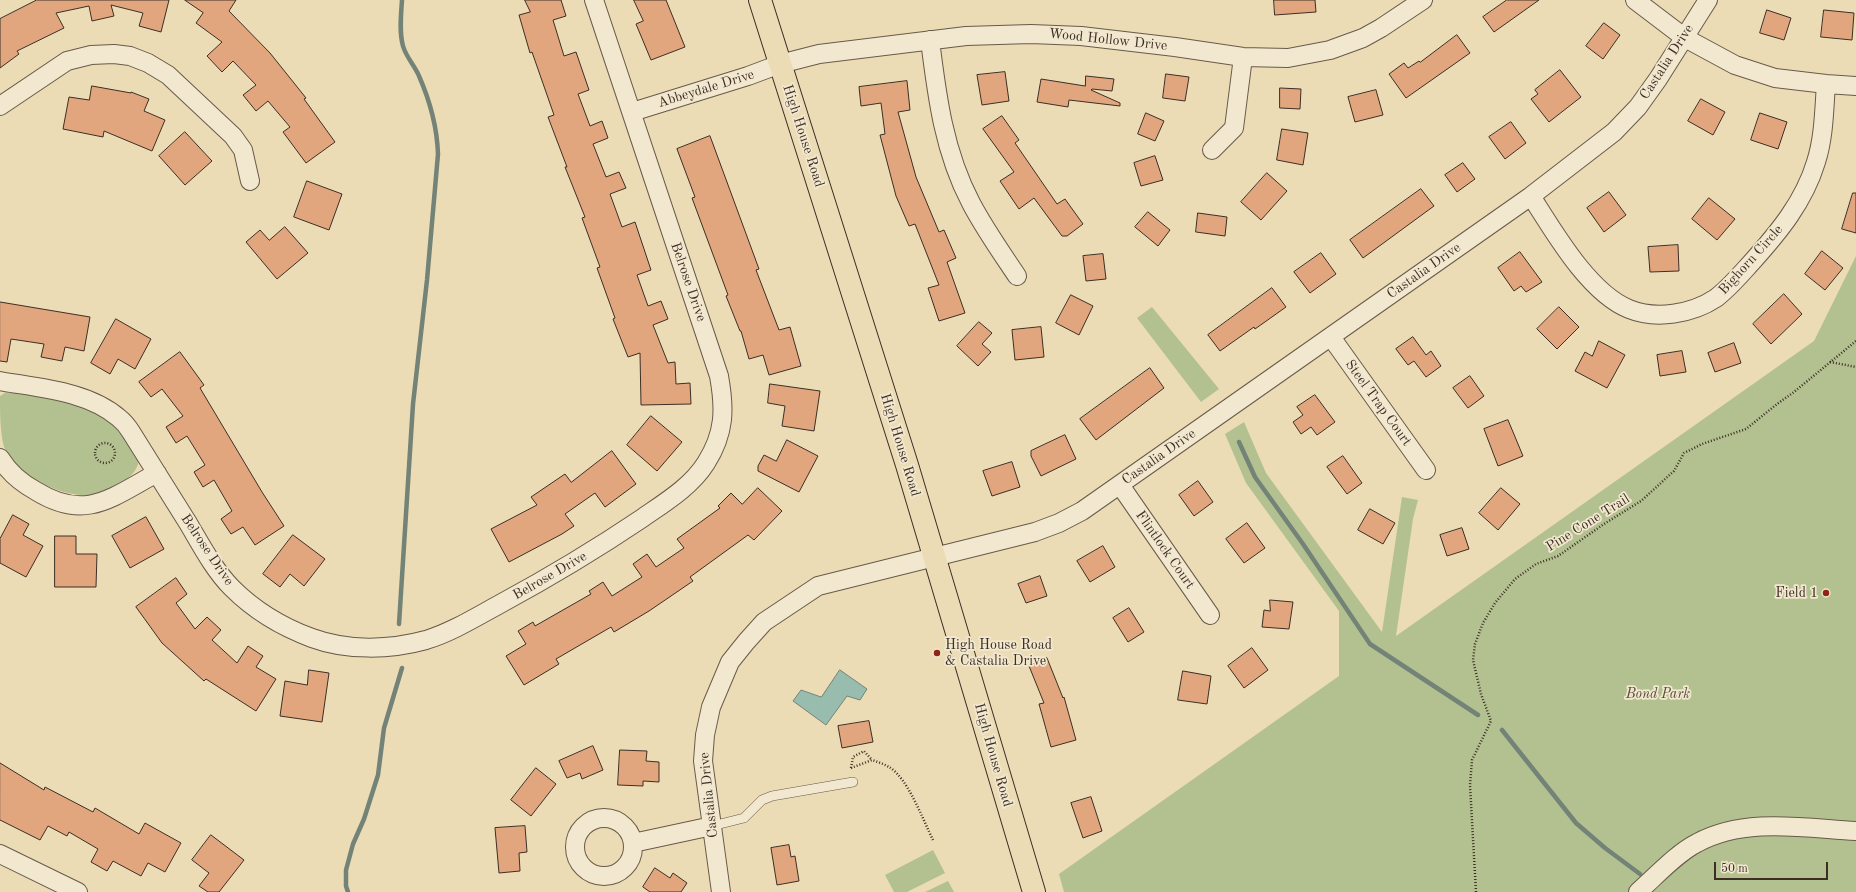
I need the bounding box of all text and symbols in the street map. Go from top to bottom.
street label: Castalia Drive [1636,21,1698,103]
street label: Wood Hollow Drive [1048,25,1168,55]
street label: Abbeydale Drive [656,66,756,112]
street label: High House Road [778,83,828,189]
street label: Bighorn Circle [1715,222,1787,298]
street label: Castalia Drive [1384,239,1464,303]
street label: Belrose Drive [667,240,709,324]
street label: Steel Trap Court [1341,357,1415,449]
street label: High House Road [876,391,924,499]
street label: Castalia Drive [1119,425,1199,489]
street label: Pine Cone Trail [1543,491,1633,555]
street label: Flintlock Court [1132,508,1198,592]
street label: Belrose Drive [177,511,237,589]
street label: Belrose Drive [510,548,590,604]
place label: Field 1 [1775,585,1818,601]
marker: Field 1 [1821,588,1831,598]
place label: High House Road & Castalia Drive [945,637,1052,670]
marker: High House Road & Castalia Drive [932,648,942,658]
park label: Bond Park [1626,686,1690,702]
street label: High House Road [970,701,1016,809]
street label: Castalia Drive [696,751,722,839]
scale bar [1716,854,1830,880]
text: 50 m [1721,863,1748,875]

